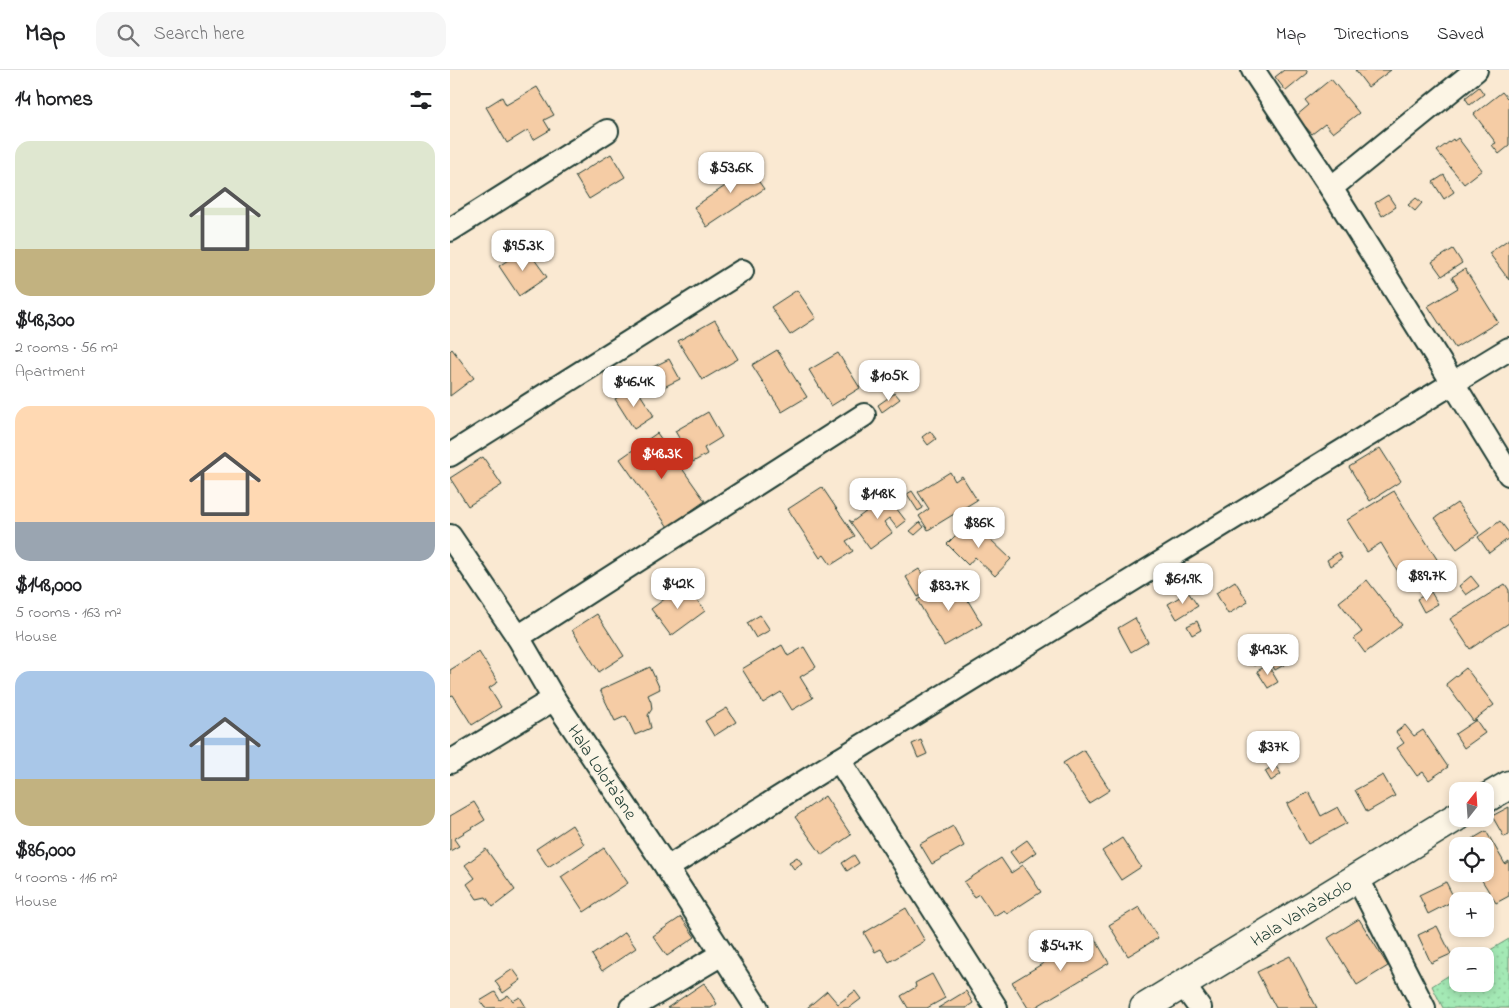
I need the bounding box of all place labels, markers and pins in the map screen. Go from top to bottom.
pin: $53.6K [690,152,772,194]
pin: $95.3K [482,230,564,272]
pin: $105K [854,360,924,402]
pin: $46.4K [593,366,675,408]
pin: $48.3K [621,438,703,480]
pin: $148K [843,478,913,520]
pin: $86K [949,506,1009,549]
pin: $89.7K [1386,560,1468,602]
pin: $61.9K [1142,562,1224,605]
pin: $42K [648,568,708,610]
pin: $83.7K [908,570,990,612]
pin: $49.3K [1227,634,1309,676]
pin: $37K [1243,730,1303,773]
pin: $54.7K [1020,930,1102,972]

